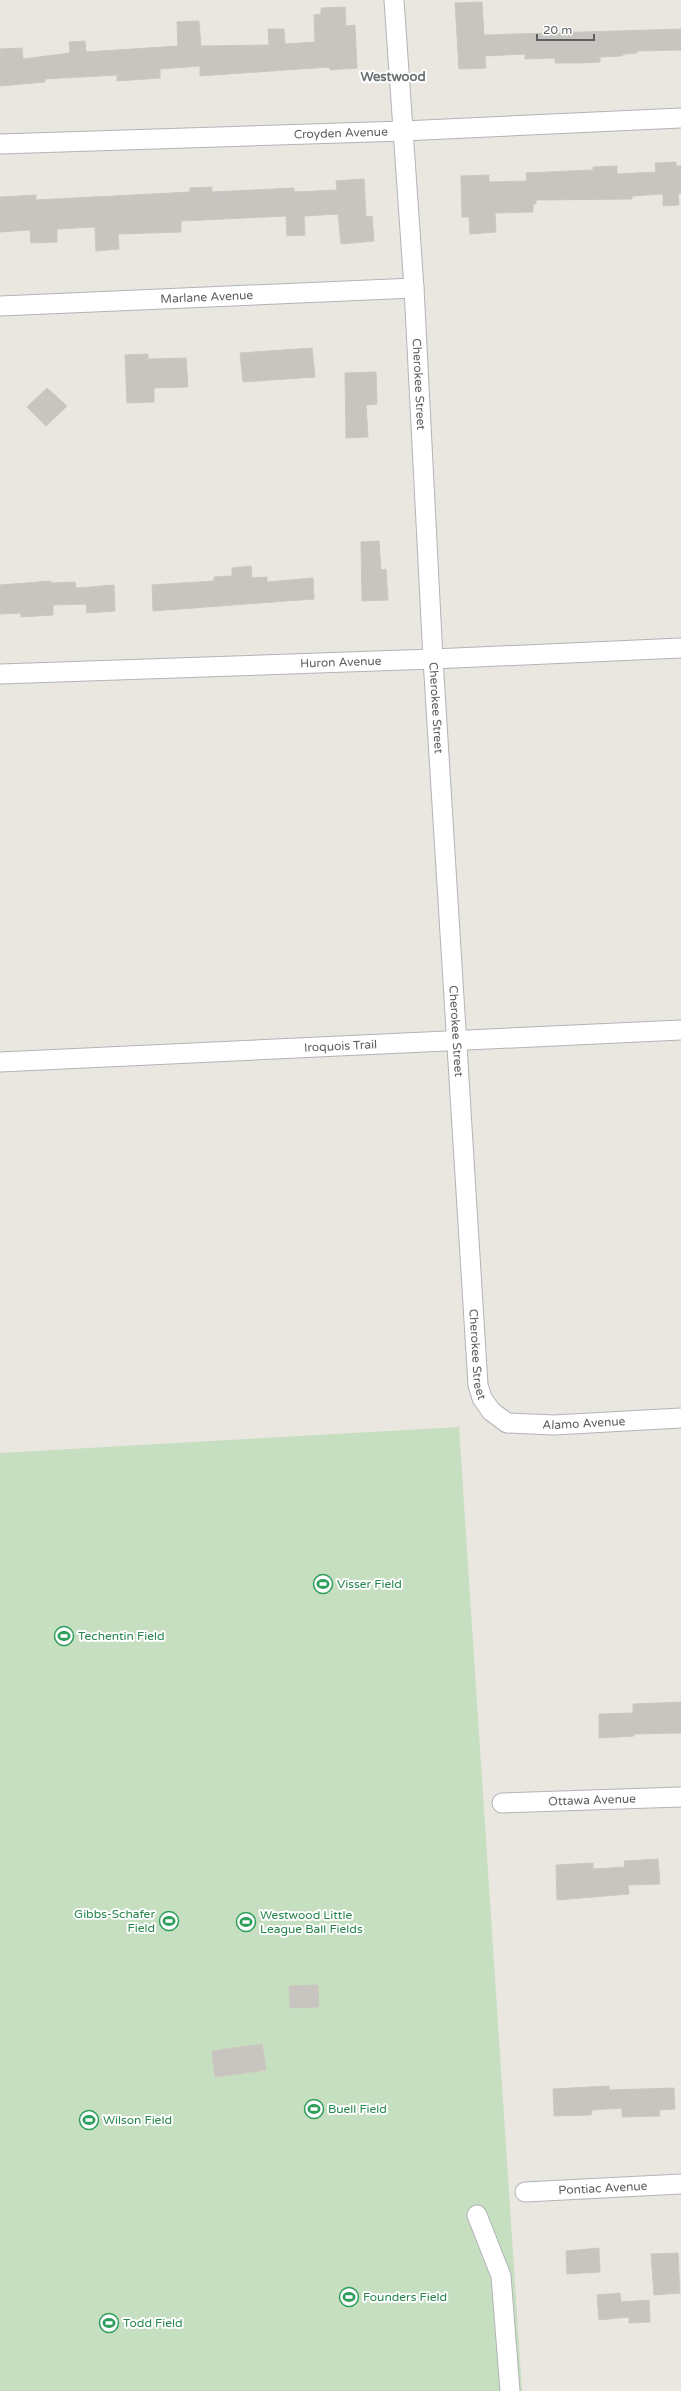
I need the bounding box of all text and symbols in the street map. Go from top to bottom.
scale bar [537,16,594,42]
text: 20 m [543,23,572,37]
district label: Westwood [360,69,426,85]
street label: Croyden Avenue [294,124,388,142]
street label: Marlane Avenue [160,288,254,306]
street label: Cherokee Street [410,338,428,431]
street label: Huron Avenue [300,654,382,671]
street label: Cherokee Street [426,662,446,754]
street label: Cherokee Street [446,985,466,1078]
street label: Iroquois Trail [304,1037,377,1055]
street label: Cherokee Street [466,1308,489,1402]
street label: Alamo Avenue [542,1414,626,1432]
sports icon: Visser Field [312,1573,334,1595]
place label: Visser Field [337,1577,402,1591]
sports icon: Techentin Field [53,1625,75,1647]
place label: Techentin Field [78,1629,165,1643]
street label: Ottawa Avenue [548,1792,636,1808]
place label: Gibbs-Schafer Field [74,1907,155,1935]
place label: Westwood Little League Ball Fields [260,1908,363,1936]
sports icon: Gibbs-Schafer Field [158,1910,180,1932]
sports icon: Westwood Little League Ball Fields [235,1911,257,1933]
sports icon: Buell Field [303,2098,325,2120]
place label: Buell Field [328,2102,387,2116]
sports icon: Wilson Field [78,2109,100,2131]
place label: Wilson Field [103,2113,172,2127]
street label: Pontiac Avenue [558,2179,648,2197]
sports icon: Founders Field [338,2286,360,2308]
place label: Founders Field [363,2290,447,2304]
sports icon: Todd Field [98,2312,120,2334]
place label: Todd Field [123,2316,183,2330]

